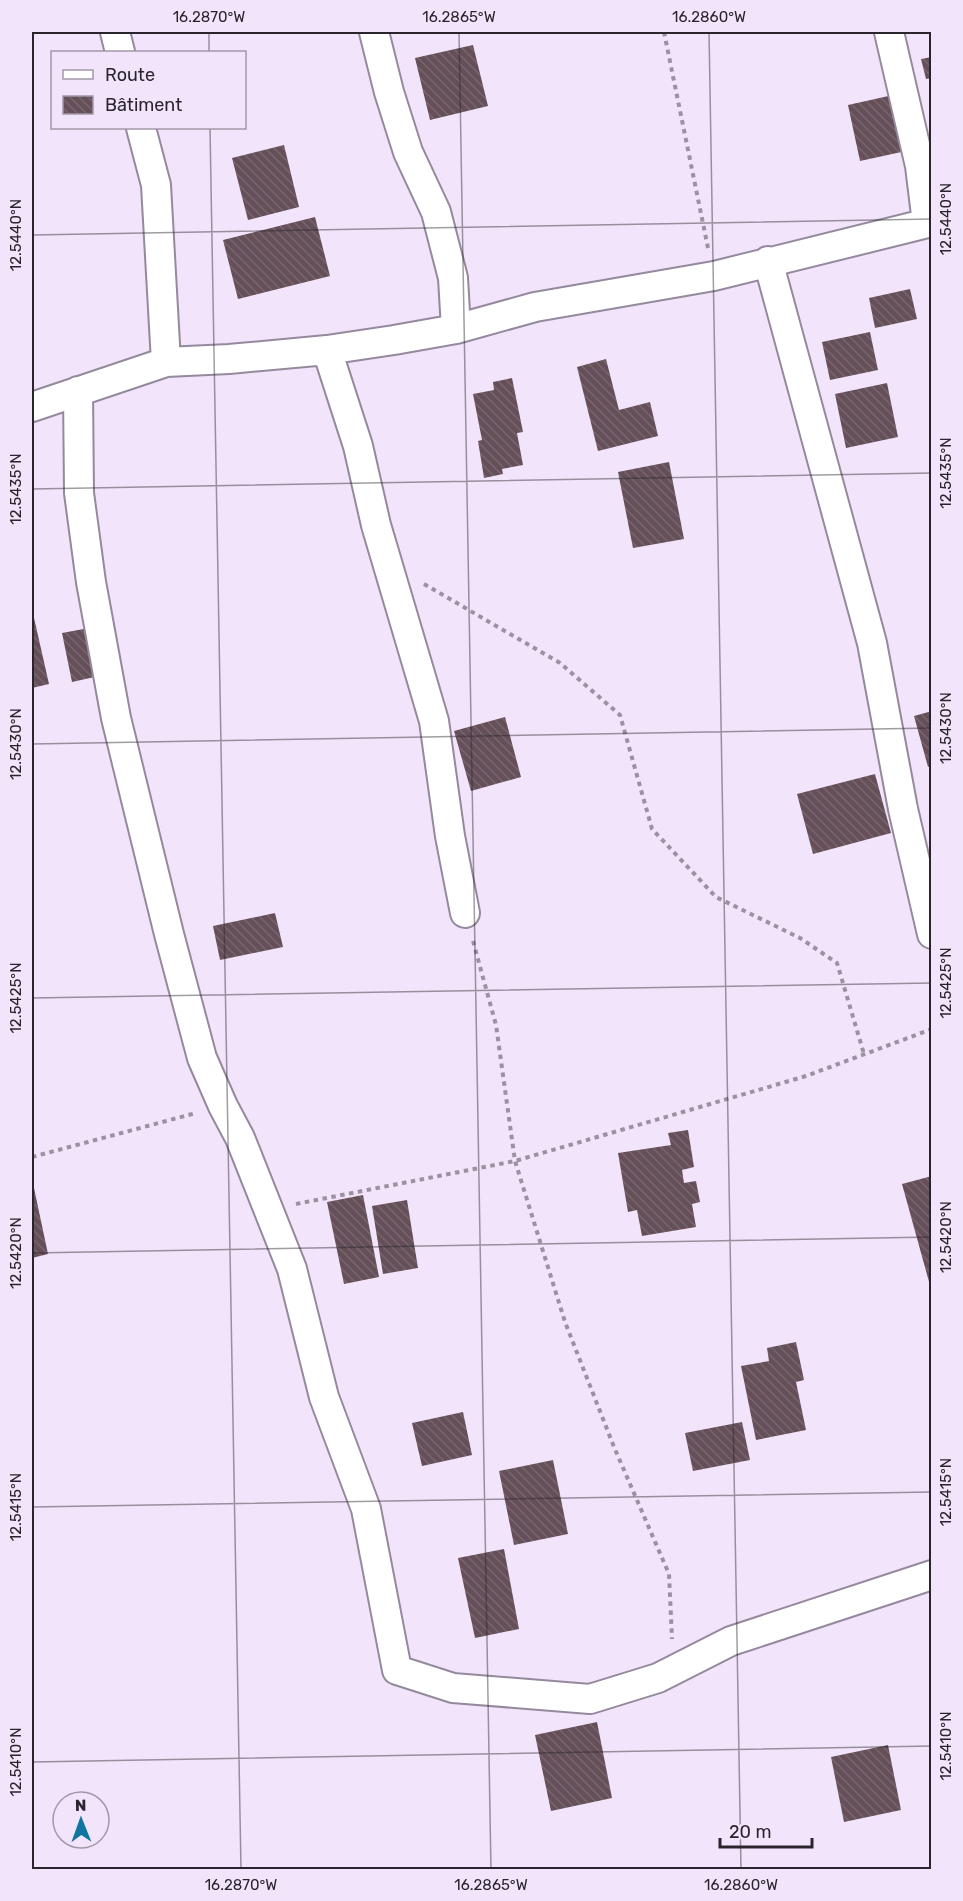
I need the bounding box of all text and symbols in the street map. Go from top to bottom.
text: 16.2870°W [173,8,245,26]
text: 16.2865°W [422,8,496,26]
text: 16.2860°W [672,8,746,26]
legend [51,51,246,129]
text: Route [105,64,155,86]
text: Bâtiment [105,94,182,116]
text: 12.5440°N [937,183,955,255]
text: 12.5440°N [7,199,25,271]
text: 12.5435°N [937,437,955,509]
text: 12.5435°N [7,453,25,525]
text: 12.5430°N [937,692,955,764]
text: 12.5430°N [7,708,25,780]
text: 12.5425°N [937,947,955,1019]
text: 12.5425°N [7,962,25,1034]
text: 12.5420°N [937,1201,955,1273]
text: 12.5420°N [7,1217,25,1289]
text: 12.5415°N [937,1458,955,1526]
text: 12.5415°N [7,1473,25,1541]
text: 12.5410°N [937,1711,955,1781]
text: 12.5410°N [7,1727,25,1797]
north arrow [51,1790,111,1850]
text: N [75,1796,87,1815]
scale bar [720,1811,812,1849]
text: 20 m [729,1821,771,1843]
text: 16.2870°W [205,1876,277,1894]
text: 16.2865°W [454,1876,528,1894]
text: 16.2860°W [704,1876,778,1894]

